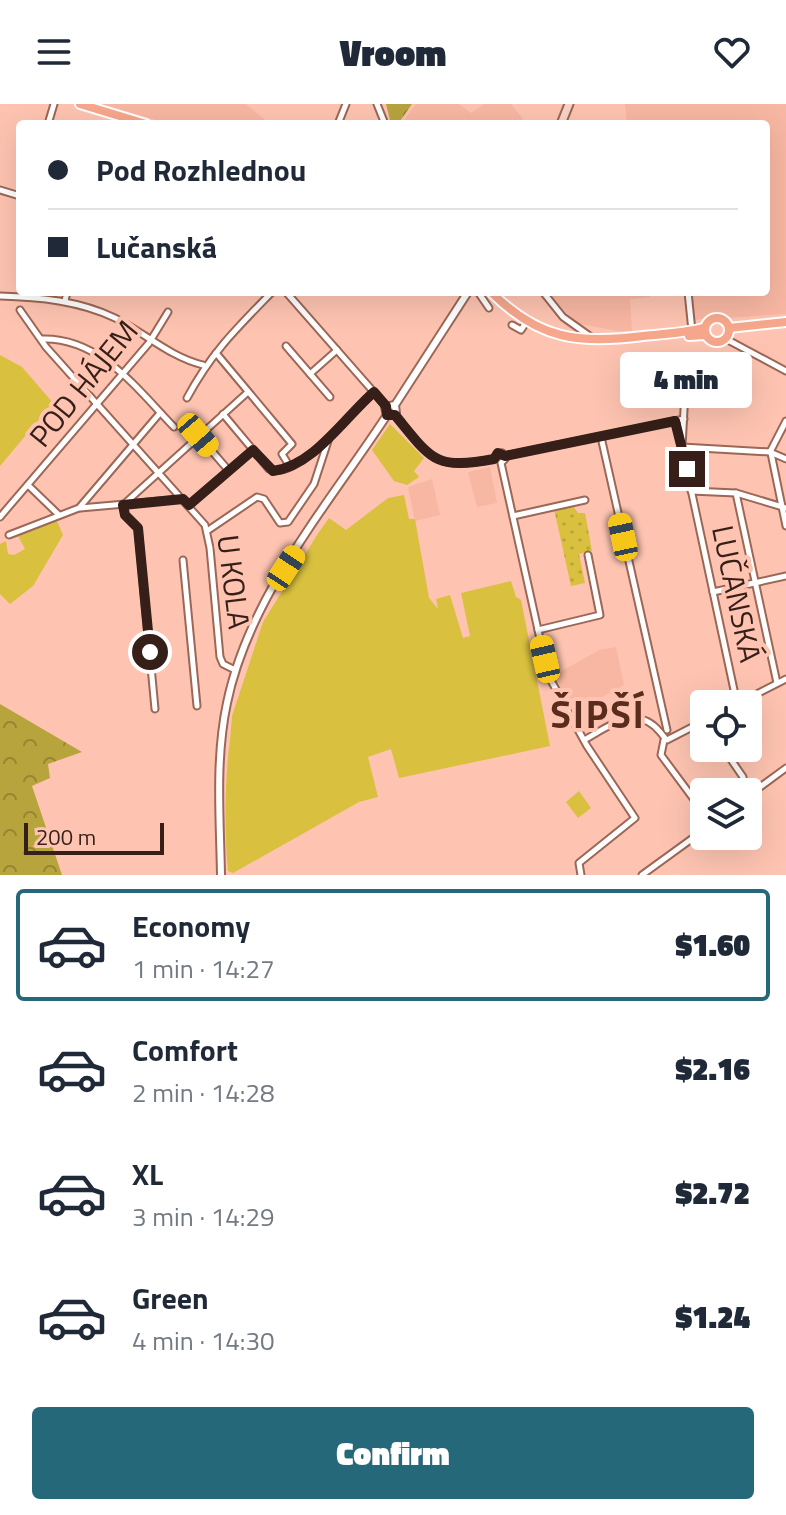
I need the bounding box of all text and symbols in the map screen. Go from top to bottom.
text: Vroom [340,25,446,80]
icon: menu [32,30,76,74]
icon: heart [710,30,754,74]
text: Pod Rozhlednou [96,147,306,193]
text: Lučanská [96,224,217,270]
street label: POD HÁJEM [18,310,149,457]
callout: 4 min [621,353,753,409]
text: 4 min [654,360,718,399]
car [173,409,223,461]
route end [669,451,705,487]
car [606,511,640,563]
street label: LUČANSKÁ [700,521,774,667]
street label: U KOLA [205,532,263,632]
car [263,541,309,595]
car [528,633,562,685]
route start [132,634,168,670]
district label: ŠIPŠÍ [550,685,646,743]
map controls [690,690,762,850]
button: locate [690,690,762,762]
button: layers [690,778,762,850]
scale bar [24,819,164,855]
text: 200 m [36,820,96,854]
text: Economy [132,903,250,949]
icon: car [36,909,108,981]
text: $1.60 [676,922,750,968]
text: 1 min · 14:27 [132,949,275,988]
text: Comfort [132,1027,238,1073]
icon: car [36,1033,108,1105]
text: $2.16 [676,1046,750,1092]
text: 2 min · 14:28 [132,1073,275,1112]
text: XL [132,1151,163,1197]
icon: car [36,1157,108,1229]
text: $2.72 [676,1170,750,1216]
text: 3 min · 14:29 [132,1197,275,1236]
text: Green [132,1275,209,1321]
icon: car [36,1281,108,1353]
text: $1.24 [676,1294,750,1340]
text: 4 min · 14:30 [132,1321,275,1360]
button: Confirm [32,1407,754,1499]

